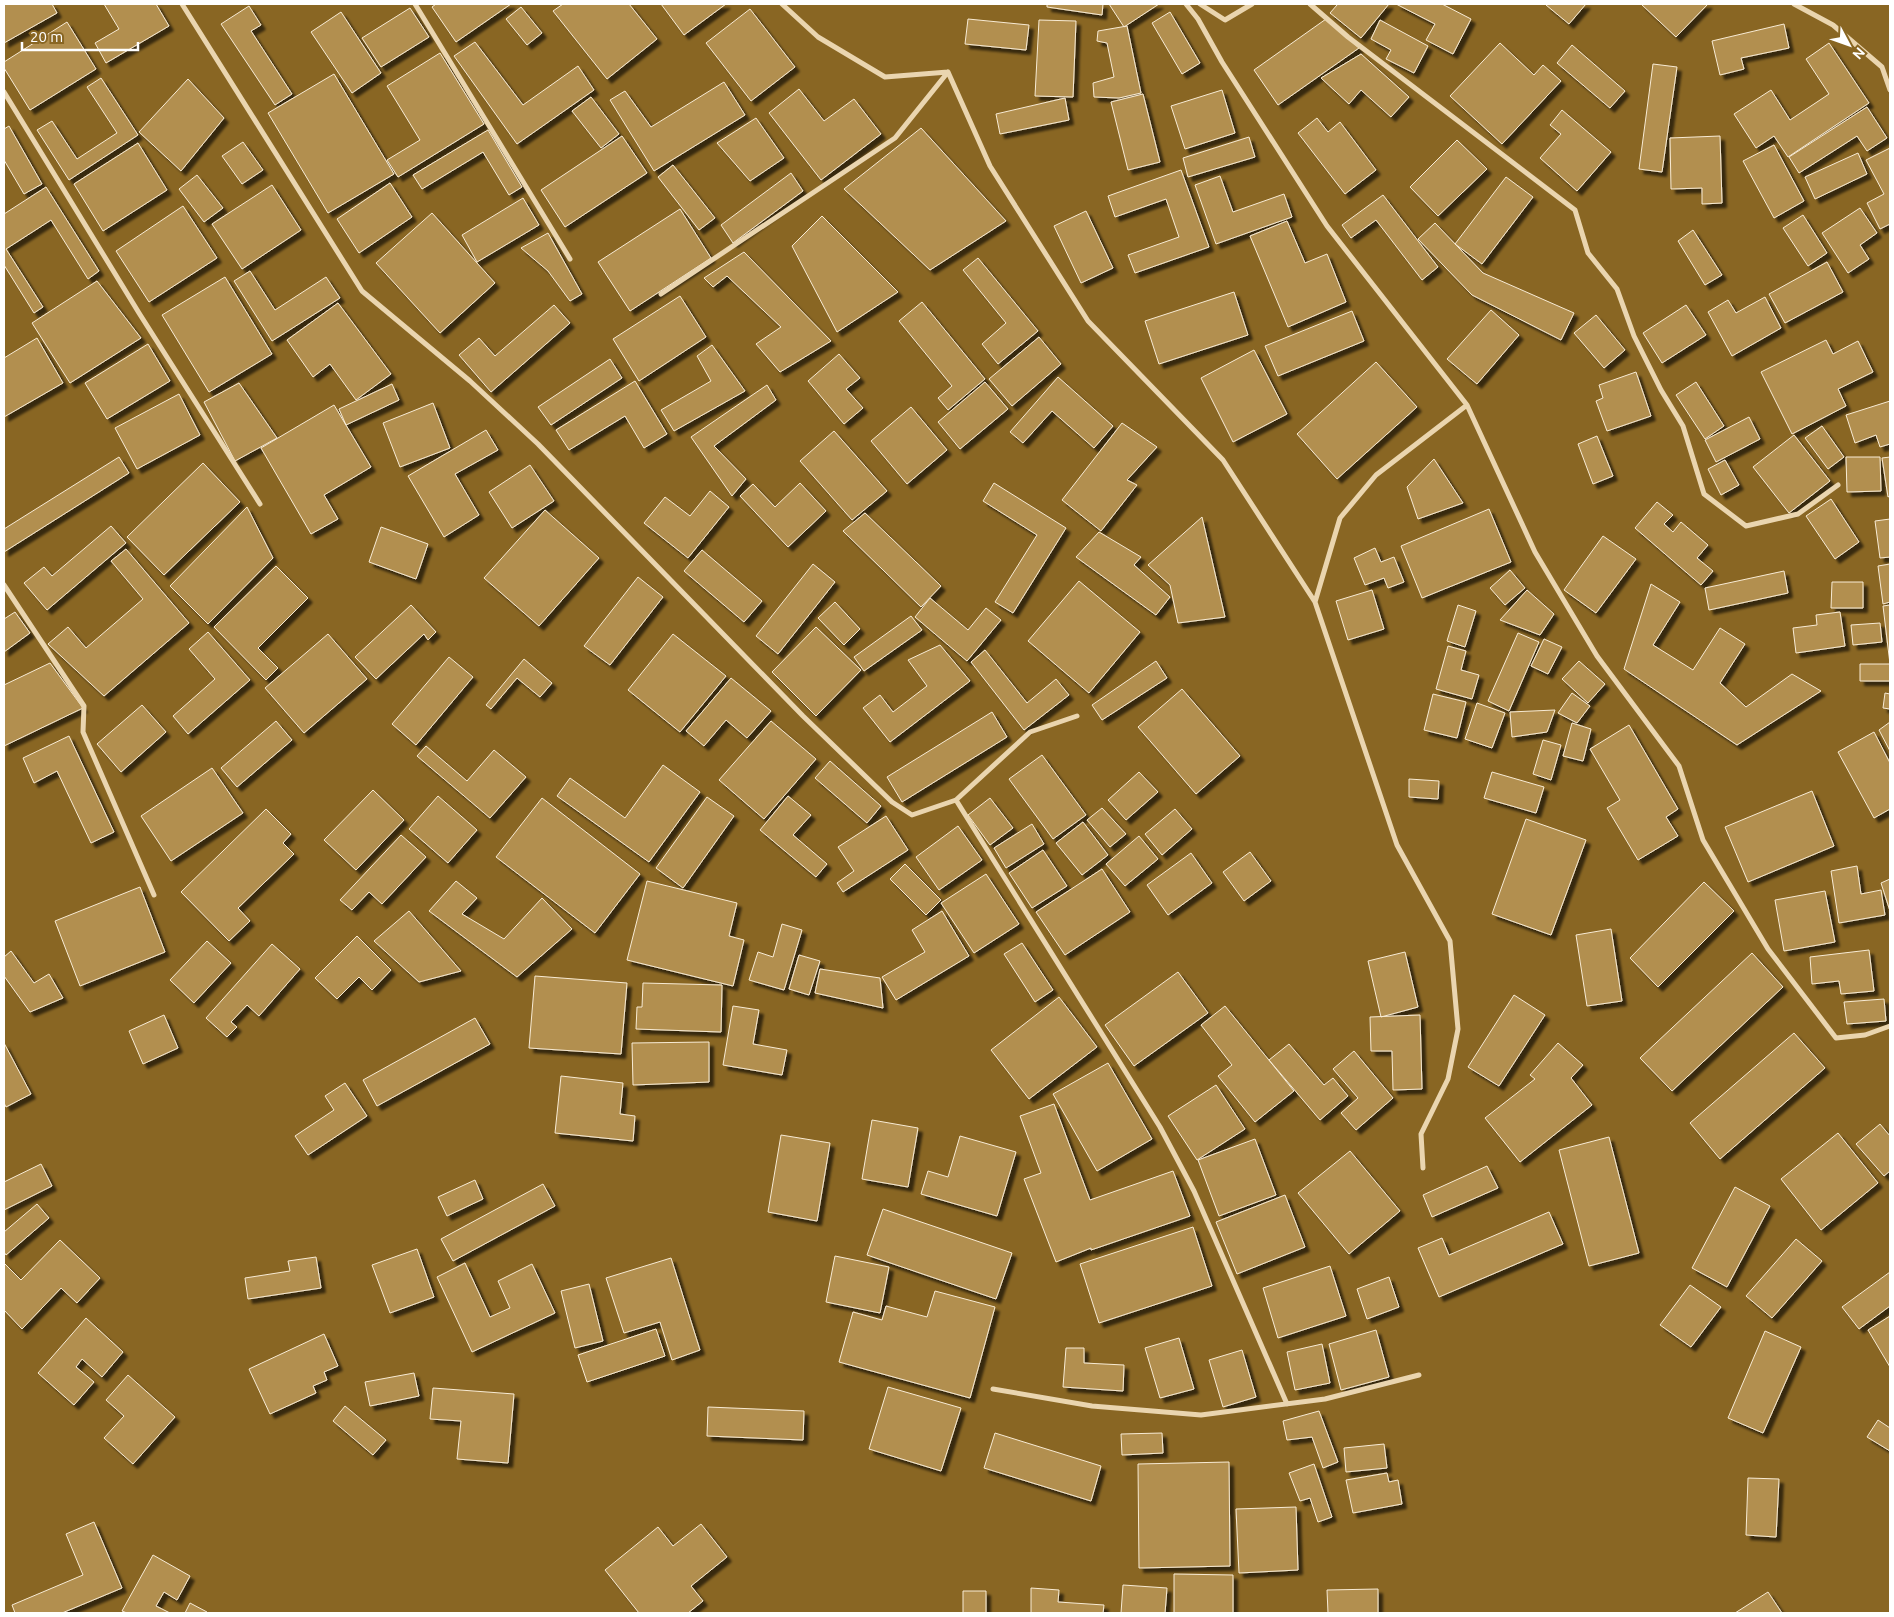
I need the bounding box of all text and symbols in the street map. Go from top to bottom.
scale bar [22,20,139,52]
north arrow [1824,20,1874,70]
text: 20 m [30,28,63,45]
text: N [1849,44,1868,63]

